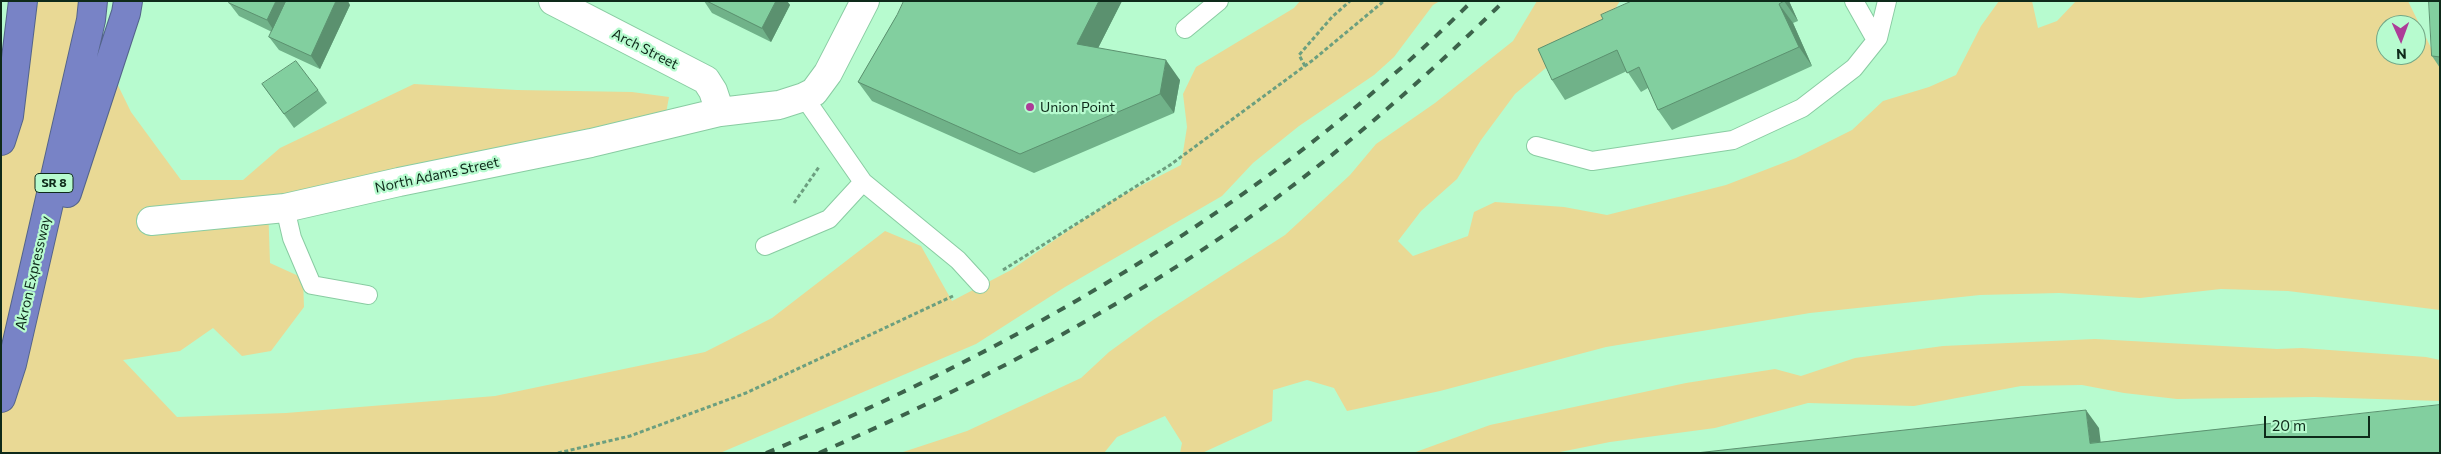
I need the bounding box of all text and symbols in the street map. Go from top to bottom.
north arrow [2376,15,2426,65]
street label: Arch Street [609,25,681,73]
text: N [2396,46,2407,63]
place label: Union Point [1040,99,1115,115]
marker: Union Point [1024,101,1036,113]
street label: North Adams Street [373,154,501,196]
road number: SR 8 [35,174,73,192]
street label: Akron Expressway [12,214,54,332]
scale bar [2266,406,2372,438]
text: 20 m [2272,416,2306,434]

